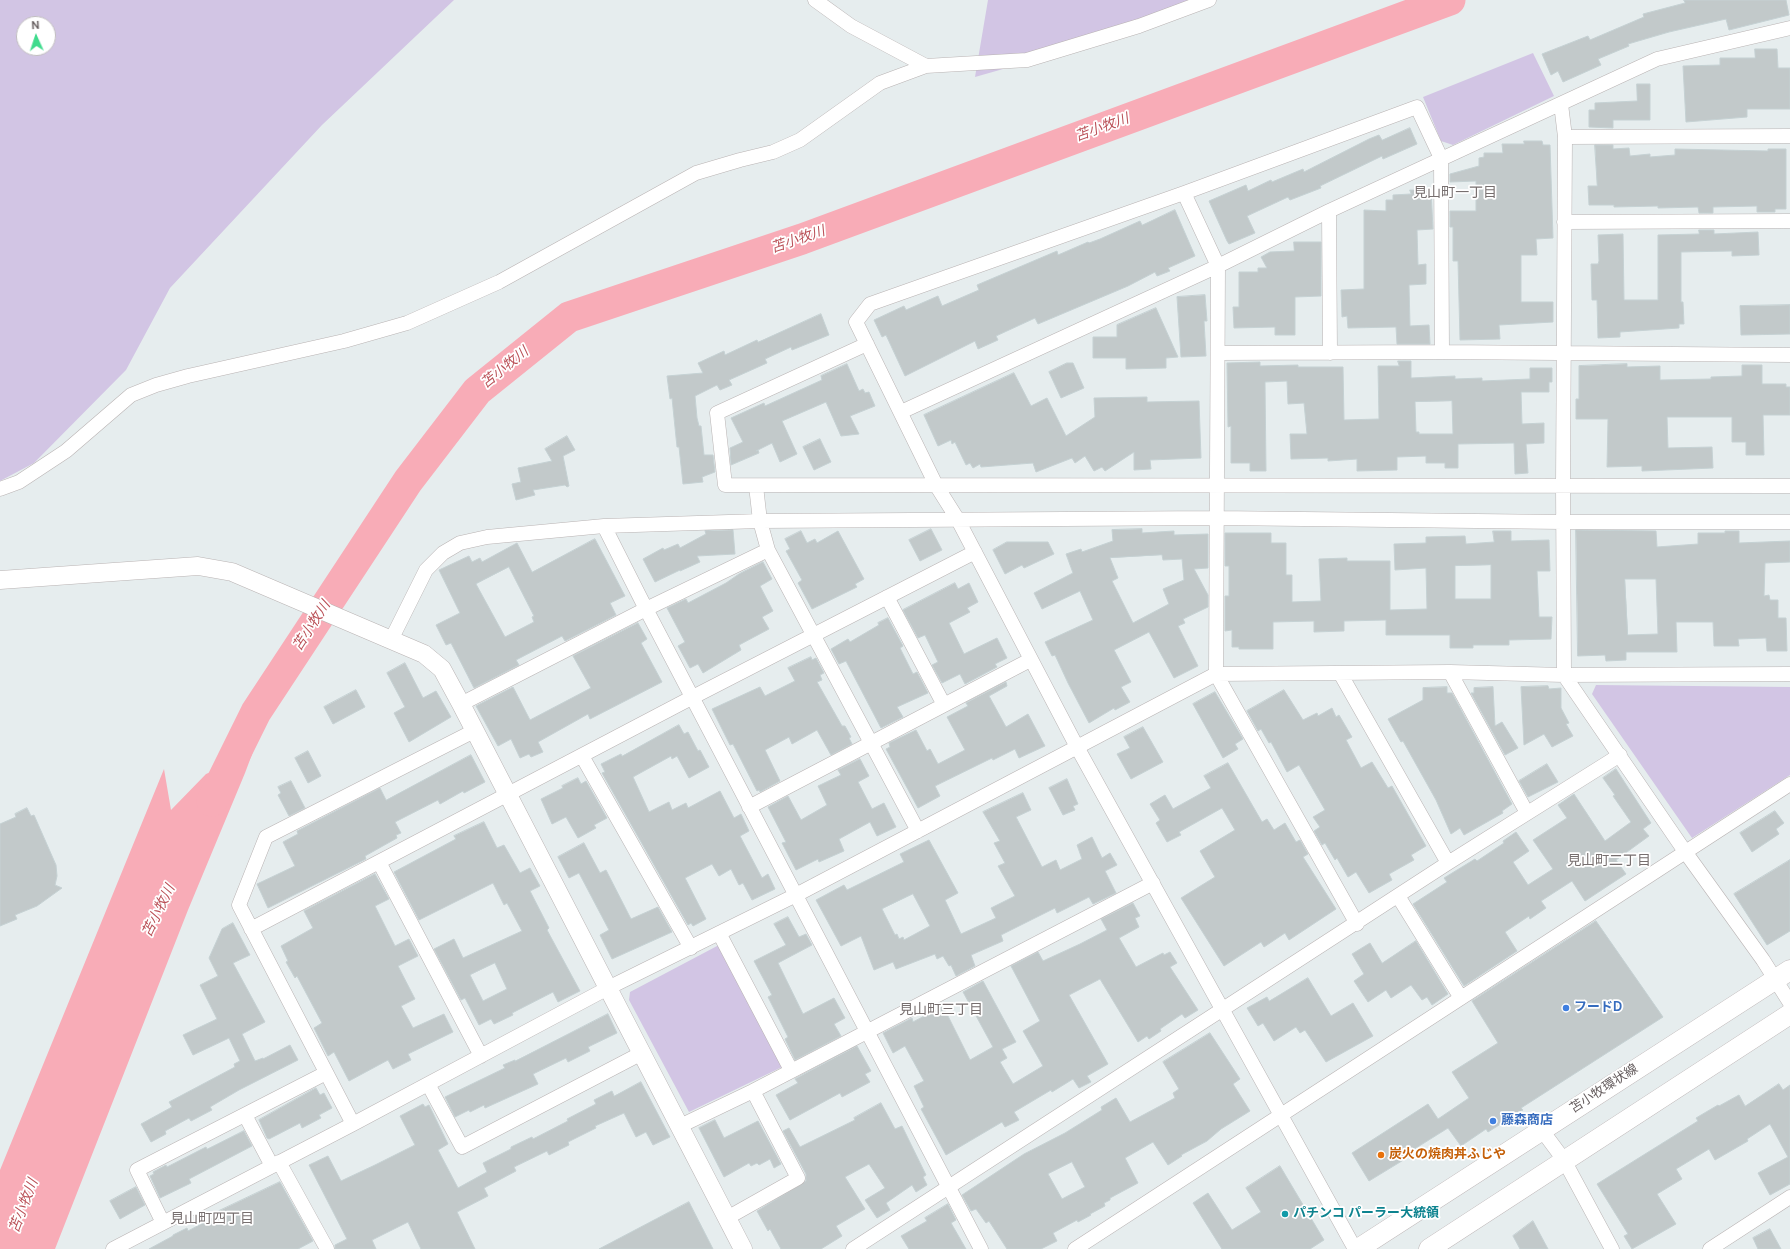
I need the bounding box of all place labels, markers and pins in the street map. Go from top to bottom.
place label: フードD [1574,1000,1622,1016]
marker: フードD [1561,1003,1571,1013]
place label: 藤森商店 [1501,1113,1553,1129]
marker: 藤森商店 [1488,1116,1498,1126]
place label: 炭火の焼肉丼ふじや [1389,1147,1506,1163]
marker: 炭火の焼肉丼ふじや [1376,1150,1386,1160]
place label: パチンコ パーラー大統領 [1293,1206,1439,1222]
marker: パチンコ パーラー大統領 [1280,1209,1290,1219]

